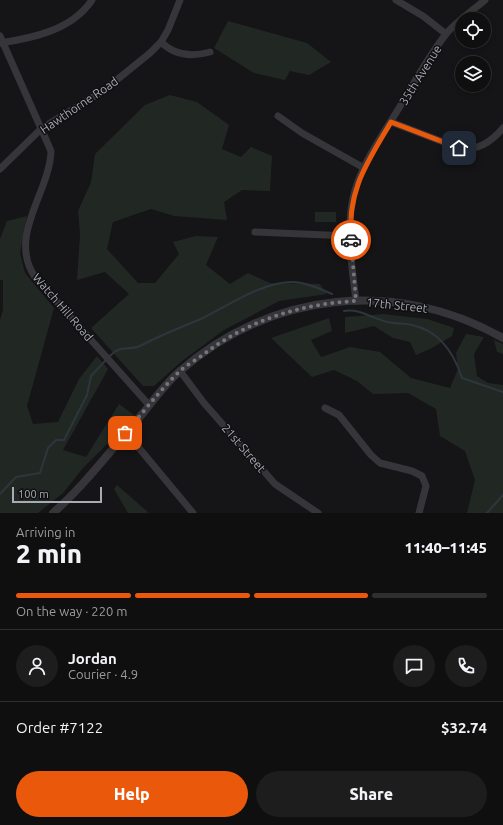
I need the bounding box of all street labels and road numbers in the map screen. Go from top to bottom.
street label: 35th Avenue [396,43,444,107]
street label: Hawthorne Road [38,74,120,136]
street label: Watch Hill Road [30,271,96,343]
street label: 17th Street [366,295,428,315]
street label: 21st Street [220,421,269,475]

